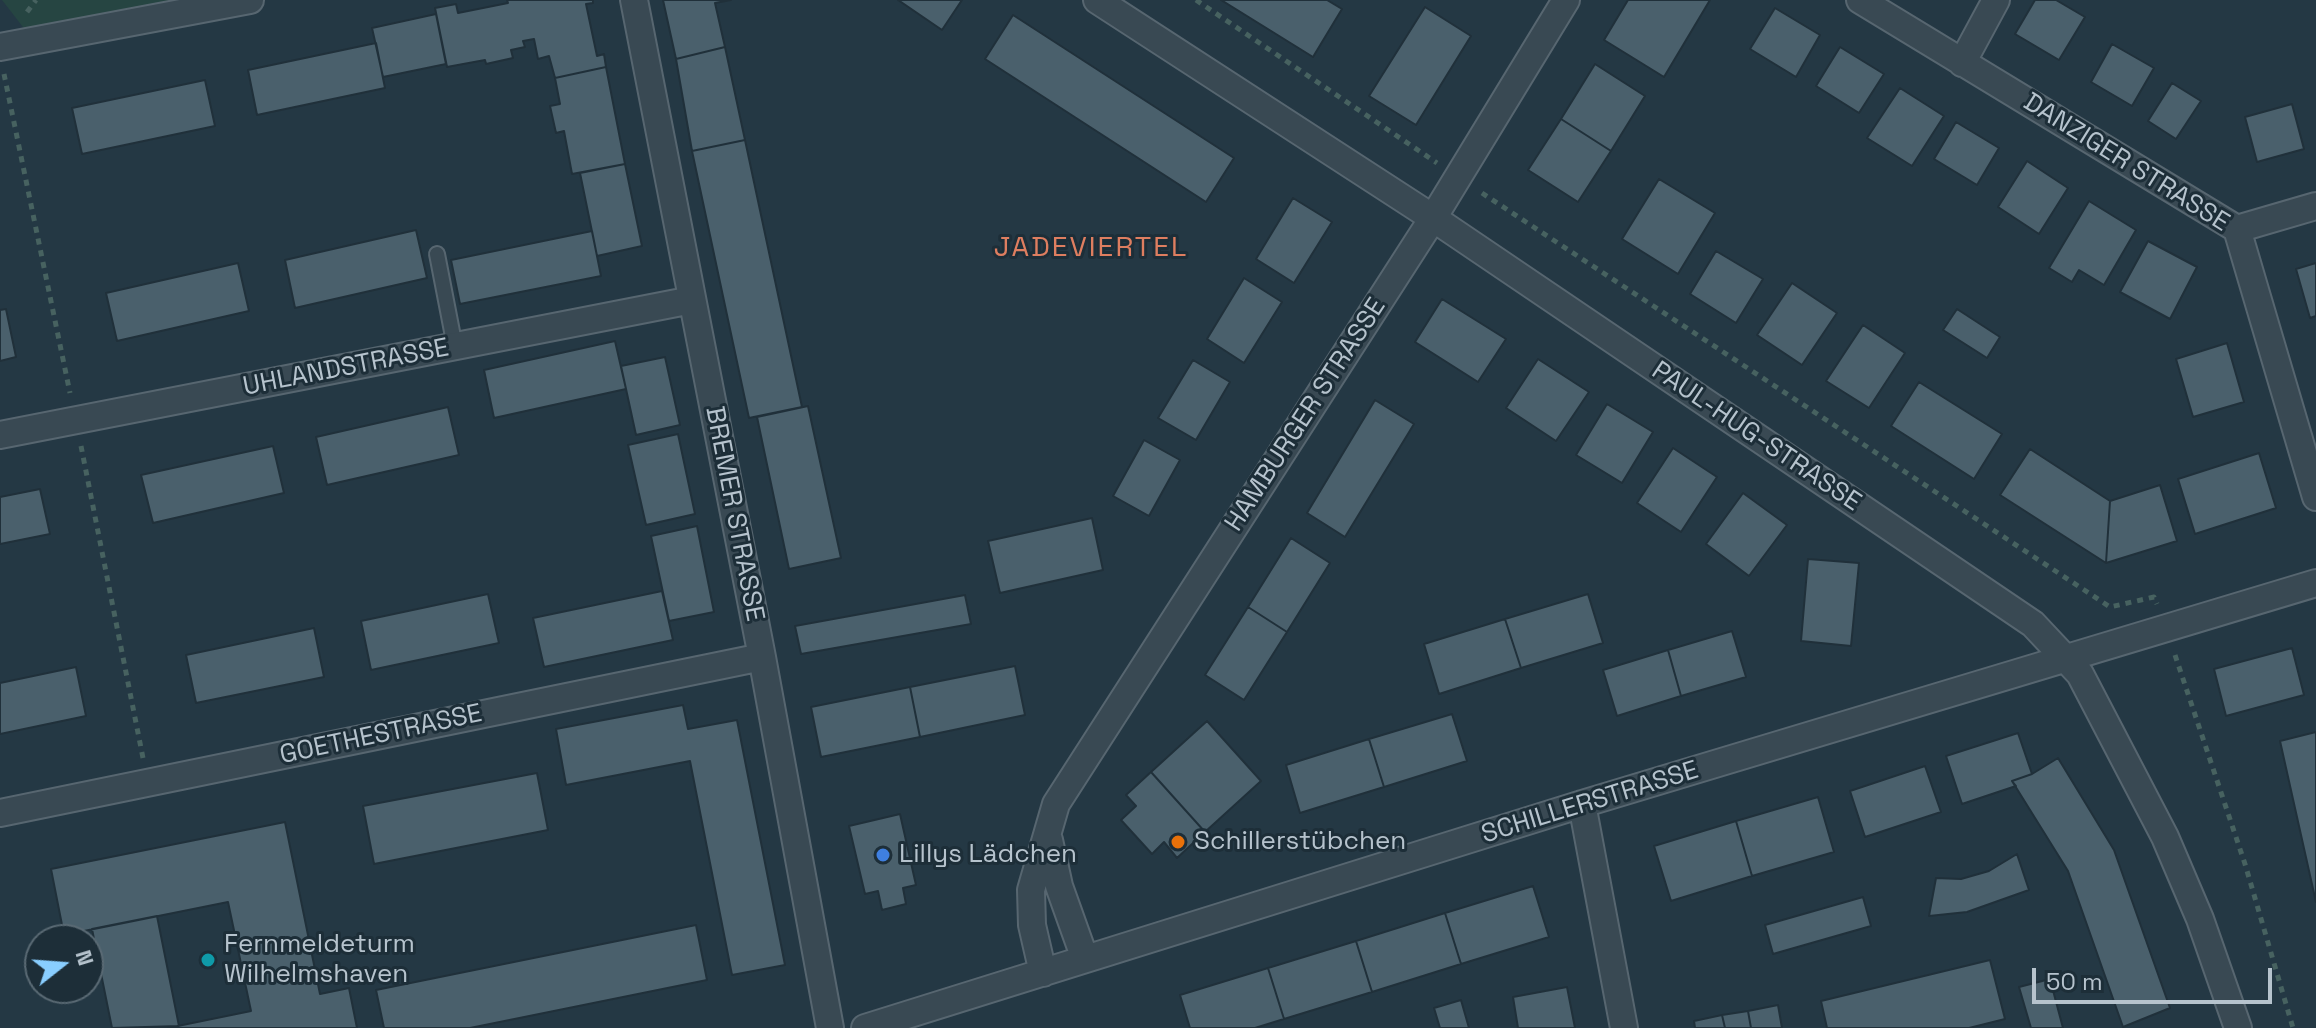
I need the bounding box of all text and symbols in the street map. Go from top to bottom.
street label: DANZIGER STRASSE [2017,87,2235,239]
district label: JADEVIERTEL [994,231,1188,265]
street label: HAMBURGER STRASSE [1219,293,1393,537]
street label: UHLANDSTRASSE [240,333,452,403]
street label: PAUL-HUG-STRASSE [1646,355,1866,519]
street label: BREMER STRASSE [698,404,770,624]
street label: GOETHESTRASSE [277,698,485,772]
street label: SCHILLERSTRASSE [1478,755,1702,851]
place label: Schillerstübchen [1194,826,1406,858]
marker: Schillerstübchen [1169,833,1187,851]
place label: Lillys Lädchen [899,839,1077,871]
marker: Lillys Lädchen [874,846,892,864]
north arrow [24,924,104,1004]
place label: Fernmeldeturm Wilhelmshaven [224,929,415,990]
text: N [69,946,101,969]
marker: Fernmeldeturm Wilhelmshaven [199,951,217,969]
scale bar [2036,952,2276,1002]
text: 50 m [2046,966,2103,997]

